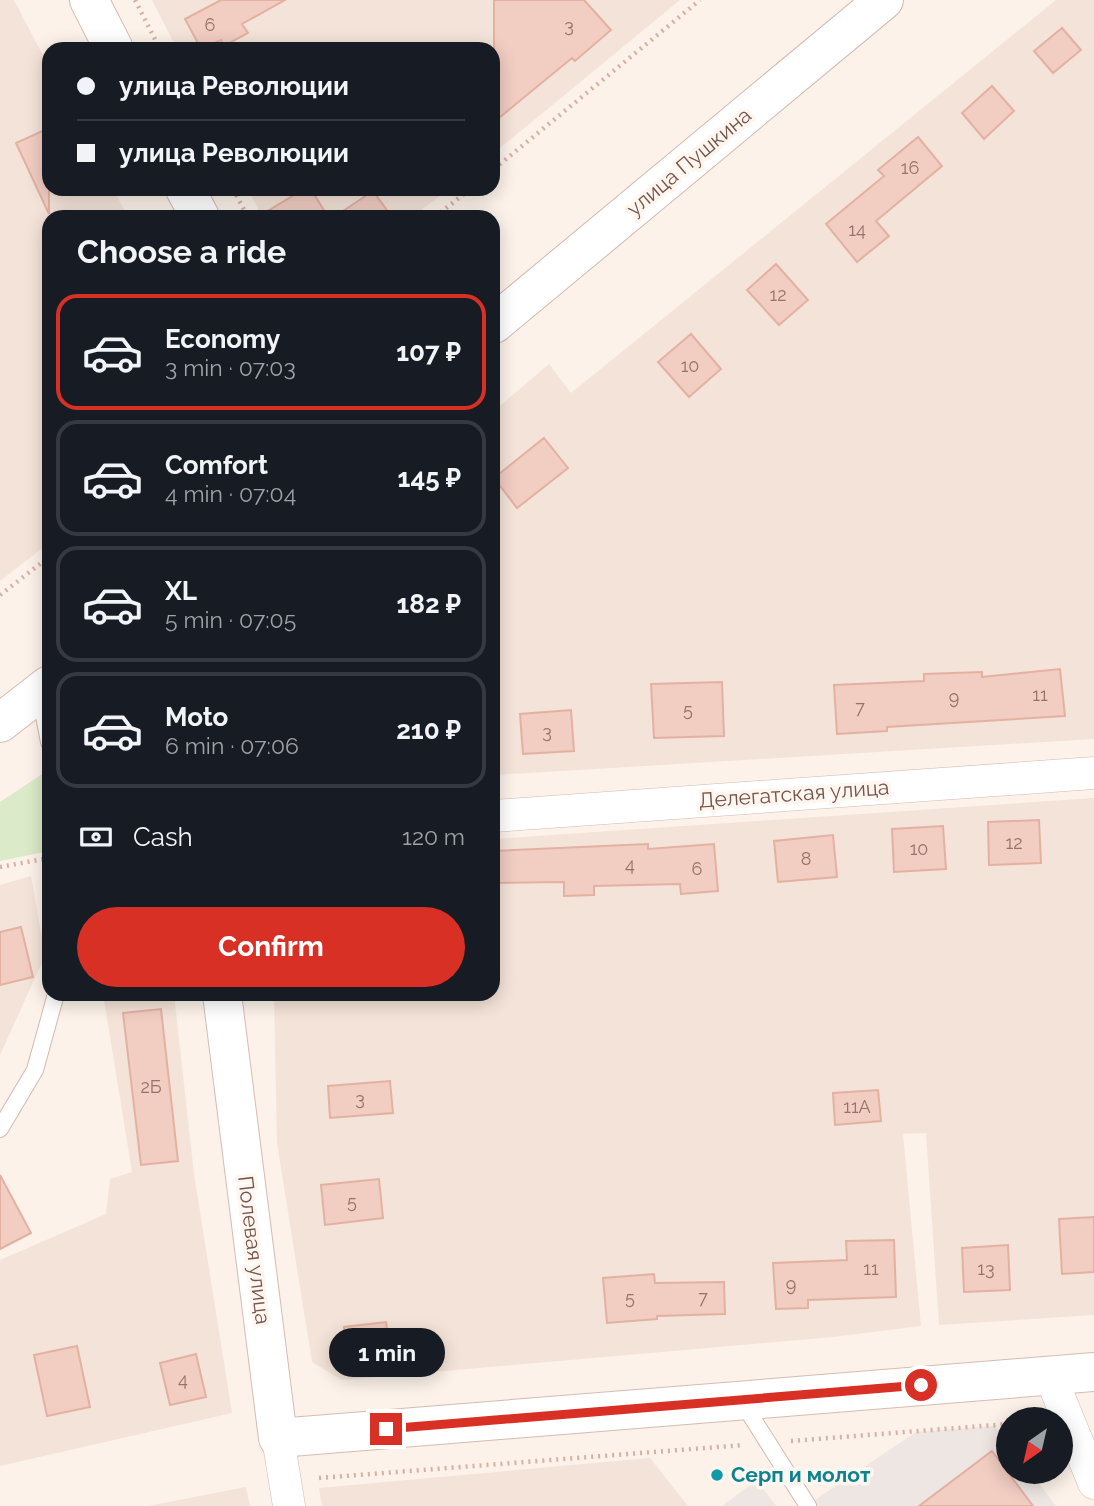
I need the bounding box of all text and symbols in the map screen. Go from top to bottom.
house number: 6 [205,14,216,35]
house number: 3 [564,15,574,36]
text: улица Революции [119,71,349,101]
street label: улица Пушкина [621,102,756,221]
text: улица Революции [119,138,349,168]
house number: 16 [901,157,919,178]
house number: 14 [848,219,866,240]
text: Choose a ride [77,233,286,270]
house number: 12 [769,284,787,305]
icon: car [81,321,144,384]
text: Economy [165,324,280,354]
text: 107 ₽ [396,337,461,367]
text: 3 min · 07:03 [165,354,296,381]
house number: 10 [681,355,699,376]
icon: car [81,447,144,510]
text: Comfort [165,450,268,480]
text: 145 ₽ [398,463,461,493]
text: 4 min · 07:04 [165,480,296,507]
icon: car [81,573,144,636]
text: XL [165,576,197,606]
text: 182 ₽ [396,589,461,619]
text: 5 min · 07:05 [165,606,296,633]
house number: 11 [1032,684,1048,705]
house number: 9 [949,687,959,708]
house number: 7 [855,697,865,718]
icon: car [81,699,144,762]
house number: 5 [683,699,693,720]
text: Moto [165,702,228,732]
text: 210 ₽ [396,715,461,745]
house number: 3 [542,721,552,742]
text: 6 min · 07:06 [165,732,299,759]
street label: Делегатская улица [698,774,890,813]
icon: cash [77,818,115,856]
text: Cash [133,822,193,852]
text: 120 m [402,823,465,850]
house number: 12 [1005,832,1023,853]
house number: 10 [910,838,928,859]
house number: 8 [801,848,811,869]
house number: 4 [625,854,635,875]
house number: 6 [692,858,703,879]
button: Confirm [77,907,465,987]
house number: 2Б [140,1076,162,1097]
house number: 3 [355,1088,365,1109]
house number: 11А [843,1096,871,1117]
street label: Полевая улица [233,1174,276,1326]
house number: 5 [347,1191,357,1212]
house number: 11 [863,1258,879,1279]
house number: 13 [977,1258,995,1279]
house number: 9 [786,1274,796,1295]
house number: 5 [625,1287,635,1308]
house number: 7 [698,1287,708,1308]
callout: 1 min [328,1328,444,1376]
text: 1 min [358,1339,416,1366]
house number: 4 [178,1369,188,1390]
route start [905,1369,937,1401]
north arrow [996,1407,1073,1484]
map controls [996,1407,1073,1484]
route end [370,1413,402,1445]
place label: Серп и молот [731,1462,871,1487]
marker: Серп и молот [709,1467,725,1483]

